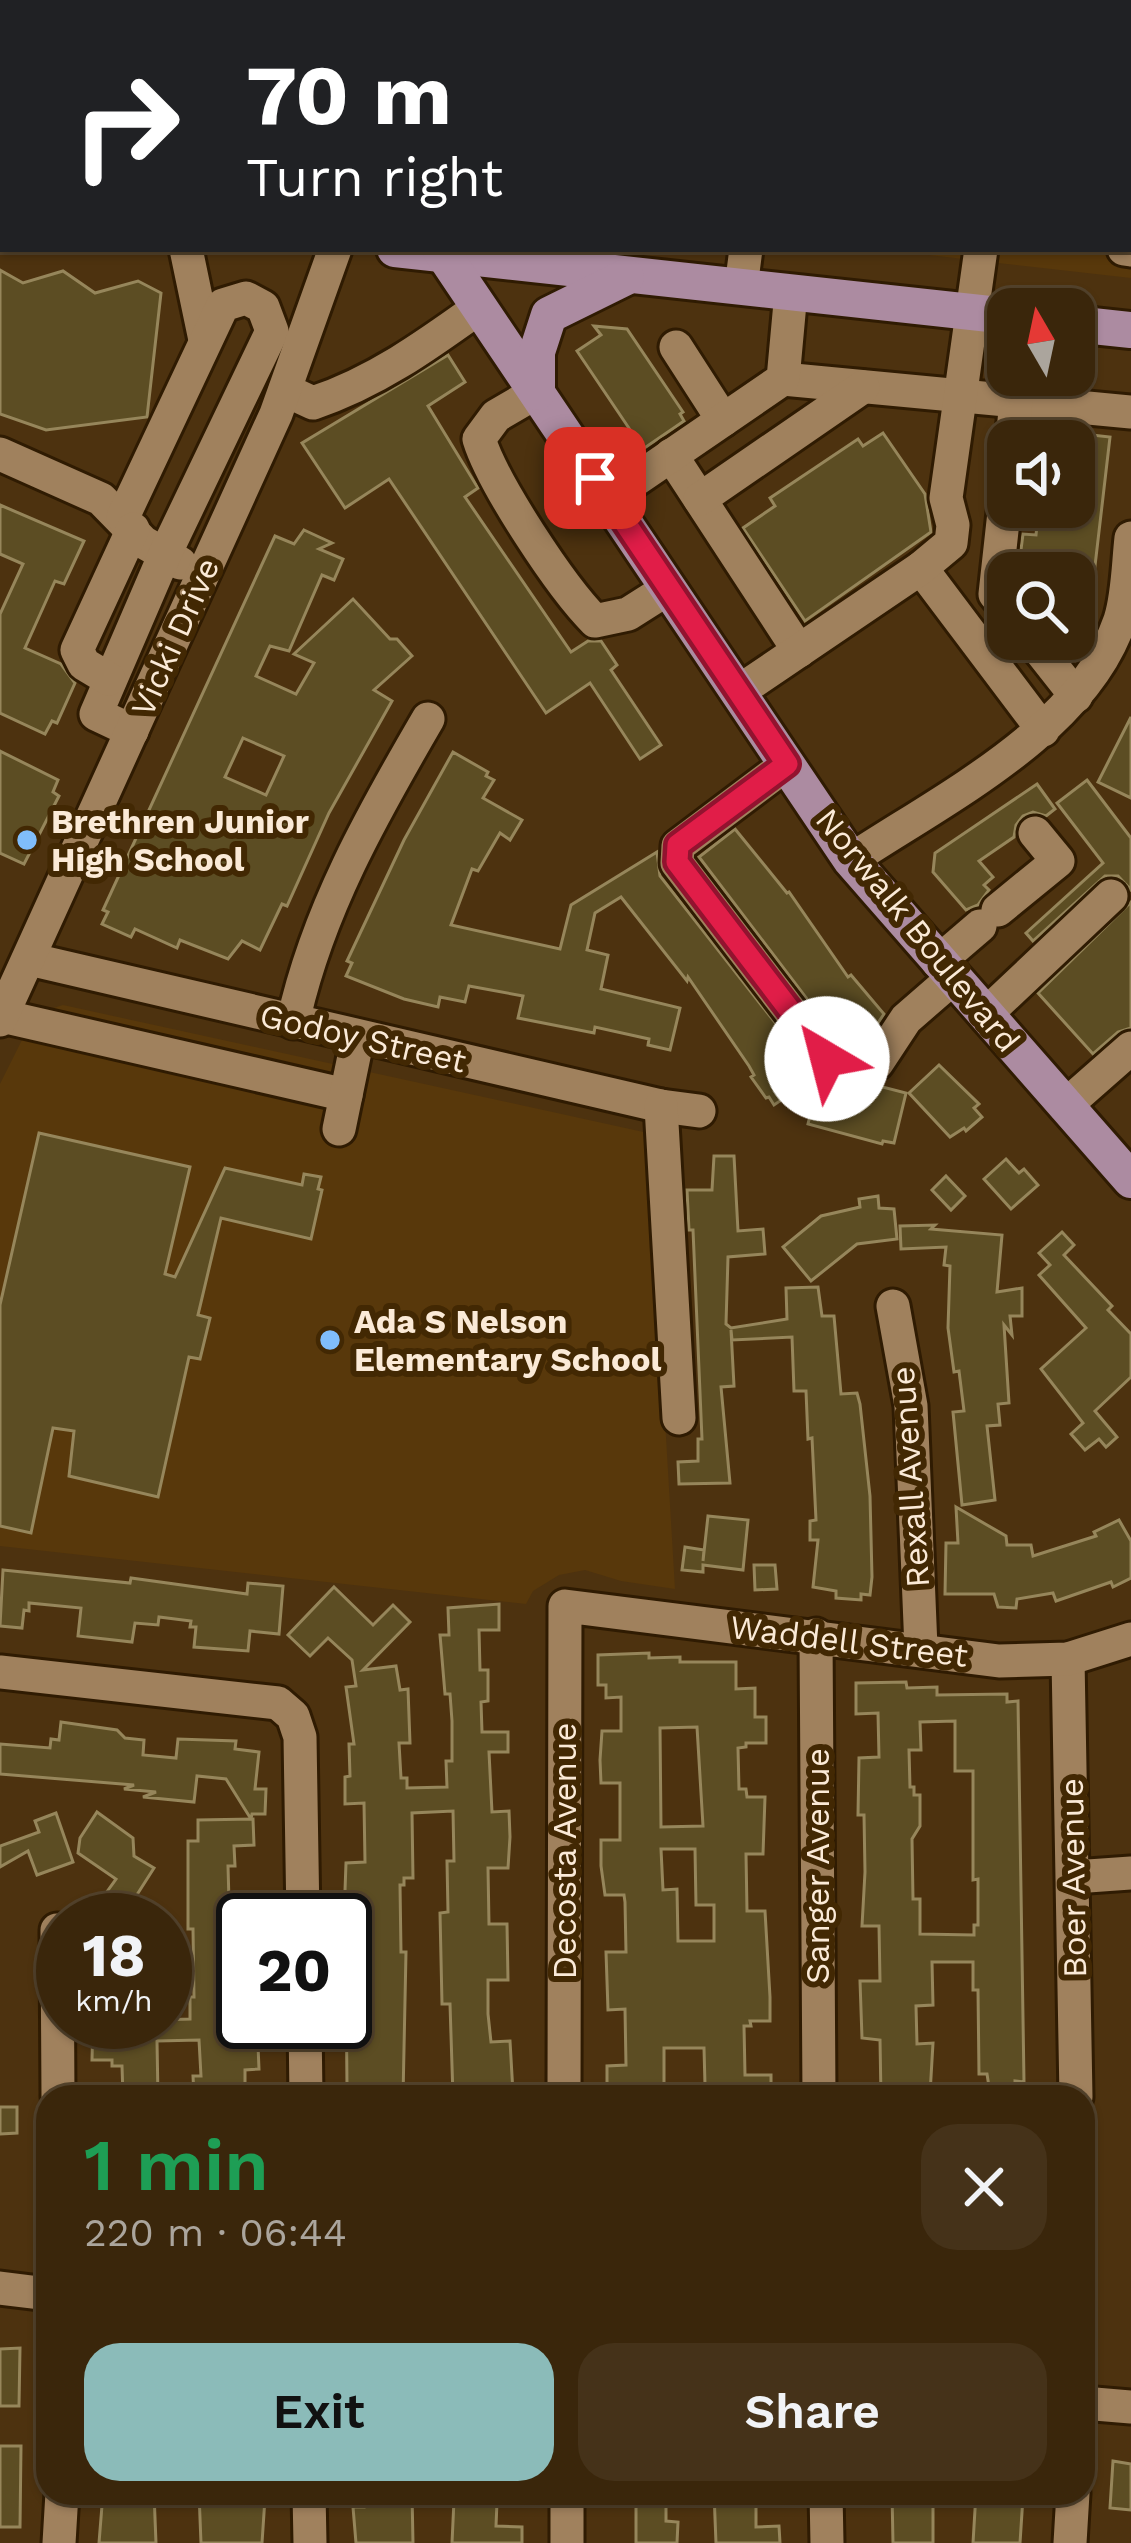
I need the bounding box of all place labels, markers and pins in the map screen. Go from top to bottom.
pin [544,427,646,529]
place label: Brethren Junior High School [51,802,309,879]
marker: Brethren Junior High School [14,827,40,853]
place label: Ada S Nelson Elementary School [354,1302,662,1379]
marker: Ada S Nelson Elementary School [317,1327,343,1353]

